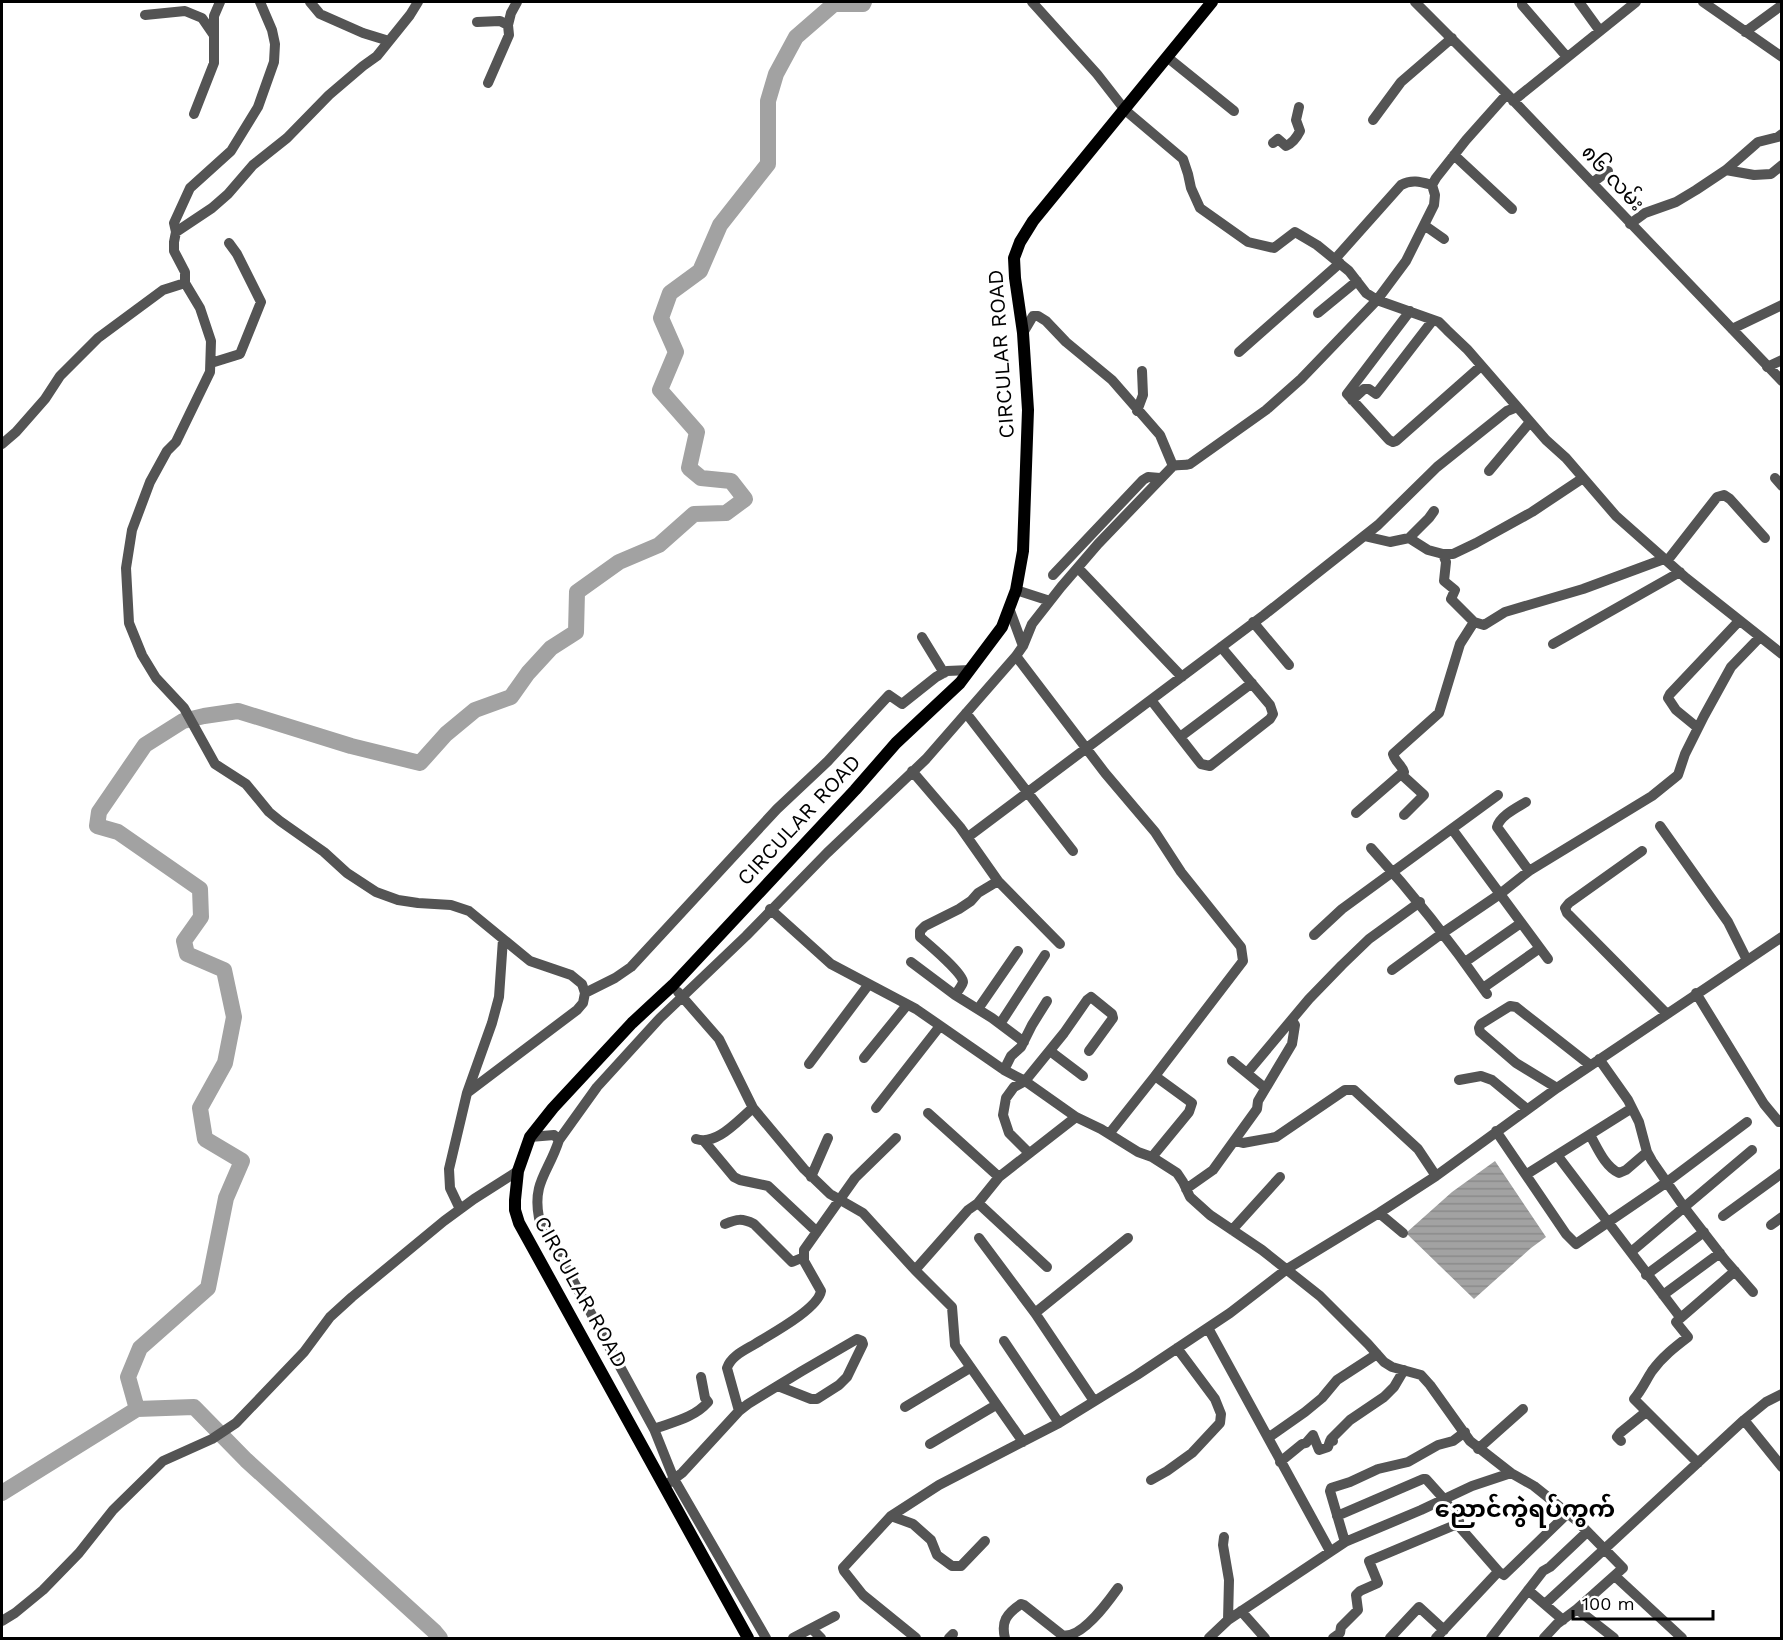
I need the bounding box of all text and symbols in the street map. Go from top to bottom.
street label: ၈၆ လမ်း [1577,137,1652,216]
street label: CIRCULAR ROAD [982,269,1019,439]
street label: CIRCULAR ROAD [732,749,866,890]
street label: CIRCULAR ROAD [529,1212,633,1372]
district label: ညောင်ကွဲရပ်ကွက် [1435,1493,1615,1528]
scale bar [1573,1583,1712,1621]
text: 100 m [1582,1593,1635,1614]

